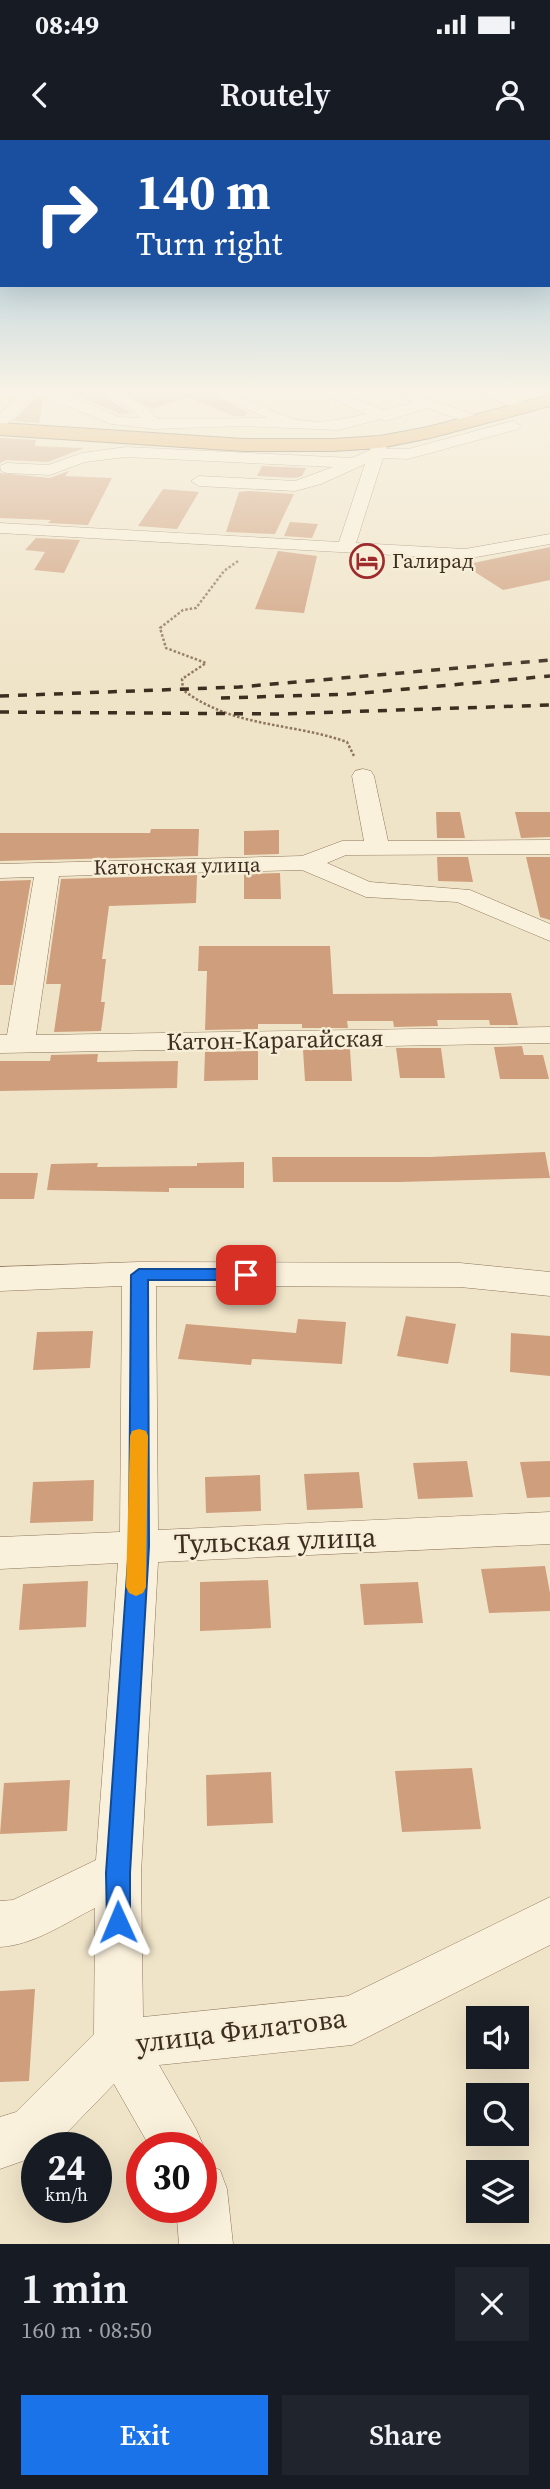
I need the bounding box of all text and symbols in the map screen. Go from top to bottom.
text: 08:49 [35,7,99,43]
text: Routely [220,73,330,117]
icon: back [21,76,59,114]
icon: person [491,76,529,114]
text: 140 m [136,158,271,225]
icon: right [21,168,112,259]
text: Turn right [136,222,282,266]
hotel icon: Галирад [348,542,386,580]
place label: Галирад [392,546,474,575]
street label: Катонская улица [93,850,261,881]
street label: Катон-Карагайская [166,1021,384,1058]
pin [216,1245,276,1305]
icon: arrive [227,1256,265,1294]
street label: Тульская улица [173,1517,377,1563]
position arrow [81,1885,155,1959]
street label: улица Филатова [133,1998,349,2062]
map controls [466,2006,529,2223]
button: sound [466,2006,529,2069]
button: search [466,2083,529,2146]
speed limit sign: 30 [126,2132,217,2223]
text: 24 [48,2144,85,2192]
button: layers [466,2160,529,2223]
text: km/h [45,2182,88,2207]
text: 1 min [21,2259,129,2317]
button: close [455,2267,529,2341]
text: 160 m · 08:50 [21,2314,152,2346]
button: Exit [21,2395,268,2475]
button: Share [282,2395,529,2475]

